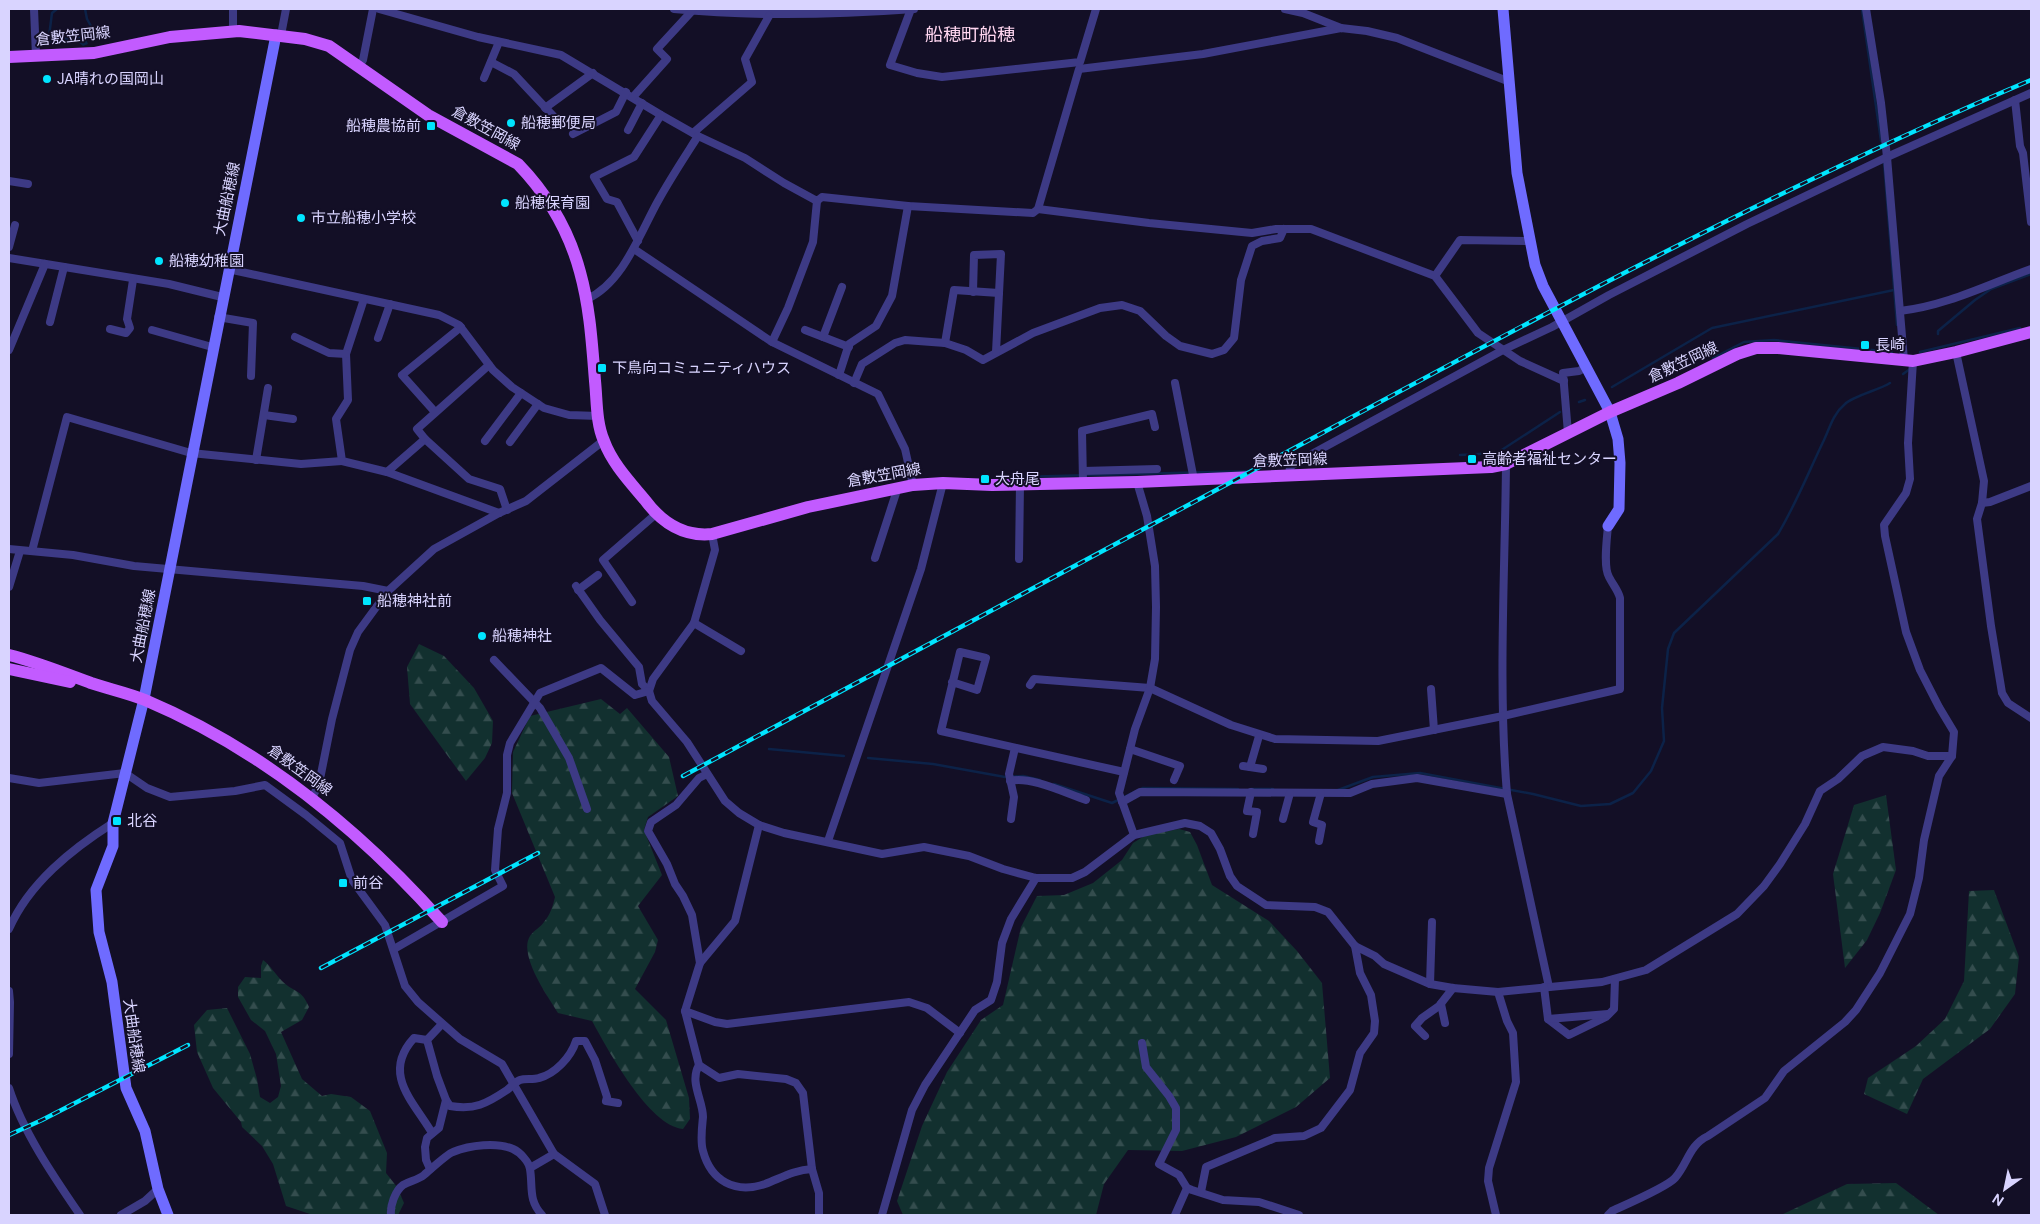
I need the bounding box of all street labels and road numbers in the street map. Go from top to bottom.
street label: 倉敷笠岡線 [35,22,111,50]
street label: 倉敷笠岡線 [448,101,524,155]
street label: 大曲船穂線 [209,160,245,238]
street label: 倉敷笠岡線 [1645,337,1721,387]
street label: 倉敷笠岡線 [1252,449,1328,471]
street label: 倉敷笠岡線 [845,459,923,491]
street label: 大曲船穂線 [126,587,160,665]
street label: 倉敷笠岡線 [264,740,336,800]
street label: 大曲船穂線 [119,997,149,1075]

